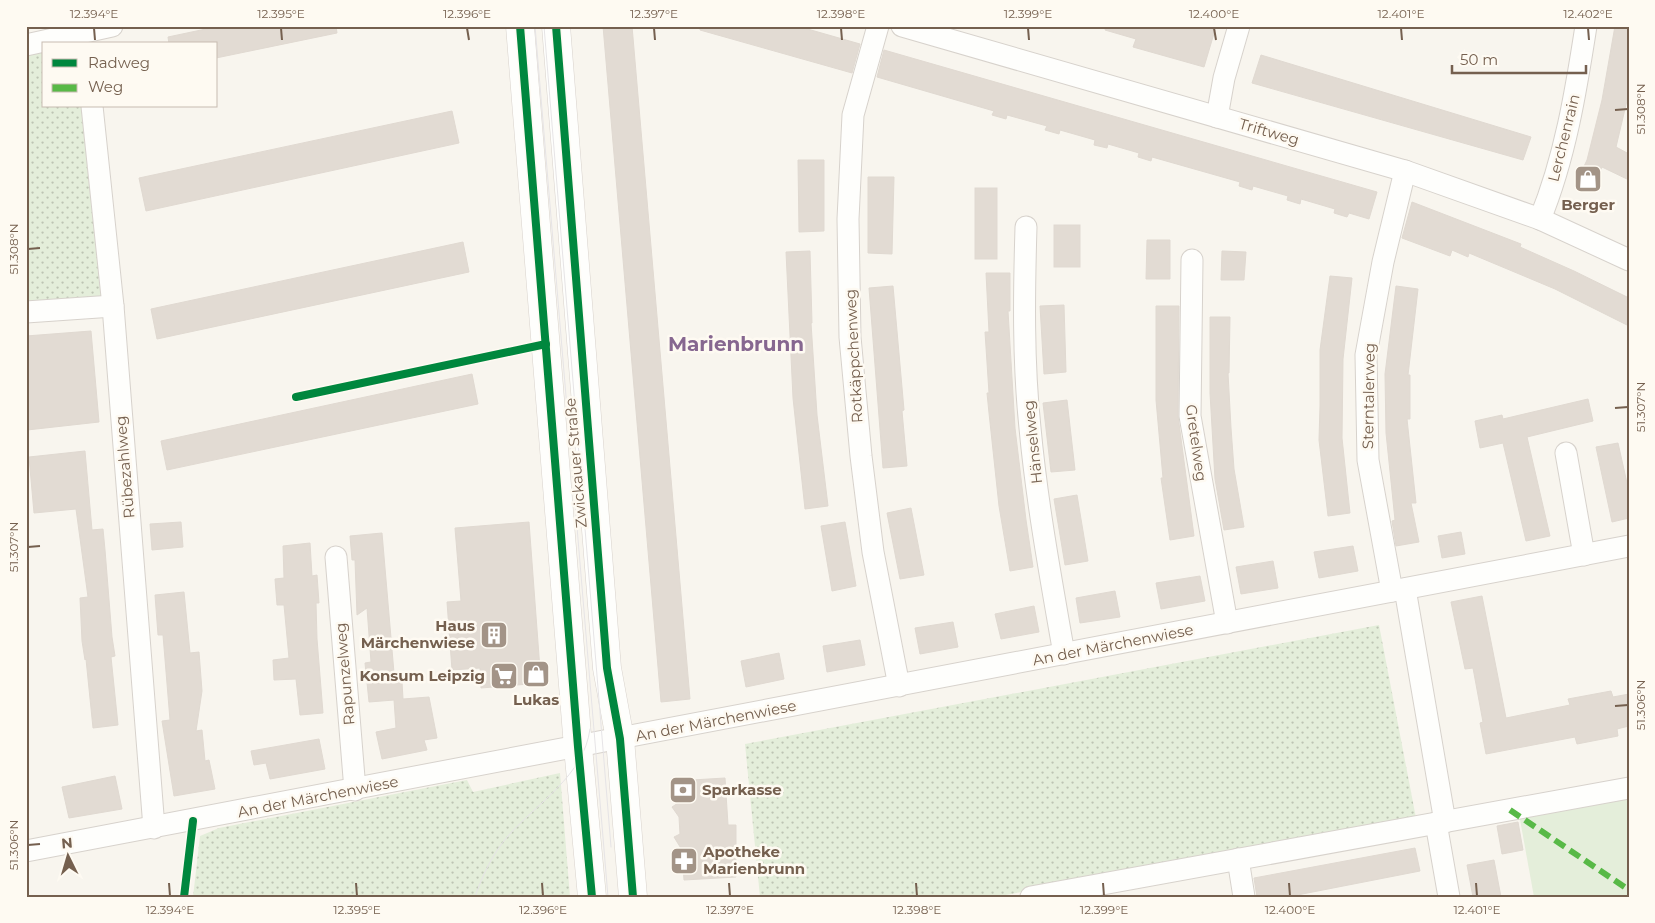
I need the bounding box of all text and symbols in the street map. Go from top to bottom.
text: 12.394°E [70,6,118,21]
text: 12.395°E [257,6,305,21]
text: 12.396°E [443,6,491,21]
text: 12.397°E [630,6,678,21]
text: 12.398°E [817,6,865,21]
text: 12.399°E [1004,6,1052,21]
text: 12.400°E [1189,6,1239,21]
text: 12.401°E [1378,6,1424,21]
text: 12.402°E [1563,6,1613,21]
legend [42,42,218,108]
scale bar [1452,42,1586,74]
text: 50 m [1460,50,1498,69]
text: Radweg [88,53,150,72]
text: Weg [88,77,123,96]
text: 51.308°N [1633,84,1648,134]
street label: Lerchenrain [1543,92,1584,184]
street label: Triftweg [1237,114,1301,149]
shop icon: Berger [1573,164,1603,194]
place label: Berger [1561,195,1615,214]
text: 51.308°N [6,224,21,274]
street label: Rotkäppchenweg [841,289,866,424]
district label: Marienbrunn [668,332,804,356]
street label: Sterntalerweg [1358,343,1379,449]
text: 51.307°N [1633,382,1648,432]
street label: Zwickauer Straße [560,397,591,529]
street label: Hänselweg [1019,399,1046,485]
street label: Gretelweg [1182,403,1211,483]
street label: Rübezahlweg [111,415,138,519]
text: 51.307°N [6,522,21,572]
place label: Haus Märchenwiese [361,616,475,652]
building icon: Haus Märchenwiese [479,620,509,650]
street label: An der Märchenwiese [1031,620,1195,669]
street label: Rapunzelweg [331,622,358,726]
shop icon: Lukas [521,659,551,689]
supermarket icon: Konsum Leipzig [489,661,519,691]
place label: Konsum Leipzig [359,666,485,685]
text: 51.306°N [1633,680,1648,730]
place label: Lukas [513,690,559,709]
street label: An der Märchenwiese [634,696,798,745]
street label: An der Märchenwiese [236,772,400,821]
bank icon: Sparkasse [668,775,698,805]
place label: Sparkasse [702,780,782,799]
text: 51.306°N [6,820,21,870]
north arrow [42,830,92,880]
text: N [60,834,73,853]
place label: Apotheke Marienbrunn [702,842,805,878]
pharmacy icon: Apotheke Marienbrunn [669,846,699,876]
text: 12.394°E [146,902,194,917]
text: 12.395°E [333,902,381,917]
text: 12.396°E [519,902,567,917]
text: 12.397°E [706,902,754,917]
text: 12.398°E [893,902,941,917]
text: 12.399°E [1080,902,1128,917]
text: 12.400°E [1265,902,1315,917]
text: 12.401°E [1454,902,1500,917]

